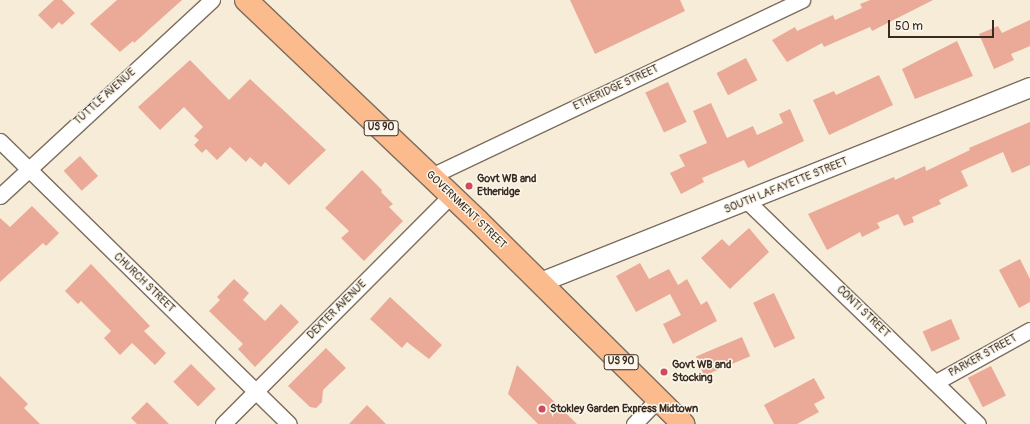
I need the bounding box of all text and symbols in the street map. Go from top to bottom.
scale bar [890,12,996,38]
text: 50 m [895,19,923,34]
street label: ETHERIDGE STREET [571,62,661,114]
street label: TUTTLE AVENUE [71,66,139,128]
road number: US 90 [363,120,399,136]
street label: SOUTH LAFAYETTE STREET [722,155,850,217]
street label: GOVERNMENT STREET [423,168,509,252]
place label: Govt WB and Etheridge [477,173,536,199]
marker: Govt WB and Etheridge [464,181,474,191]
street label: CHURCH STREET [111,250,177,316]
street label: DEXTER AVENUE [305,278,369,342]
street label: CONTI STREET [834,283,892,341]
street label: PARKER STREET [947,332,1019,380]
road number: US 90 [603,354,639,370]
place label: Govt WB and Stocking [672,359,731,385]
marker: Govt WB and Stocking [659,367,669,377]
place label: Stokley Garden Express Midtown [550,402,698,416]
marker: Stokley Garden Express Midtown [537,404,547,414]

